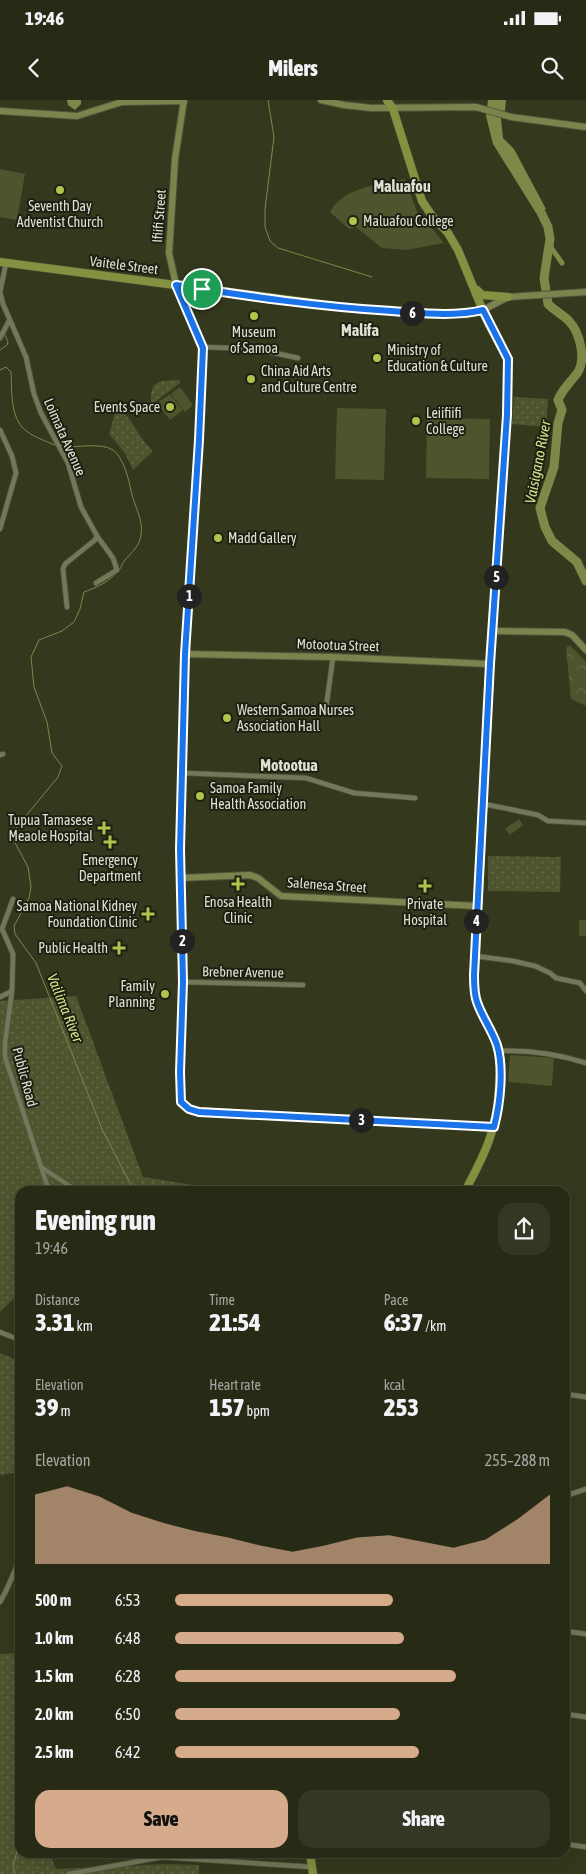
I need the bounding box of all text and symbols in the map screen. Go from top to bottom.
text: 19:46 [25,7,64,29]
icon: back [20,54,48,82]
icon: search [538,54,566,82]
text: Milers [268,55,318,81]
district label: Maluafou [373,177,431,195]
marker: Seventh Day Adventist Church [54,184,66,196]
street label: Ifiifi Street [149,189,169,243]
place label: Seventh Day Adventist Church [17,198,103,230]
place label: Maluafou College [363,213,454,229]
marker: Maluafou College [347,215,359,227]
street label: Vaitele Street [89,253,159,277]
pin [181,268,223,310]
icon: arrive [188,275,216,303]
pin: 6 [400,300,424,326]
text: 6 [409,305,416,321]
marker: Museum of Samoa [248,310,260,322]
district label: Malifa [341,321,379,339]
place label: Museum of Samoa [230,324,278,356]
place label: Ministry of Education & Culture [387,342,488,374]
marker: Ministry of Education & Culture [371,352,383,364]
place label: China Aid Arts and Culture Centre [261,363,357,395]
marker: China Aid Arts and Culture Centre [245,373,257,385]
street label: Loimata Avenue [41,396,89,478]
place label: Events Space [94,399,160,415]
marker: Events Space [164,401,176,413]
place label: Leiifiifi College [426,405,465,437]
marker: Leiifiifi College [410,415,422,427]
water label: Vaisigano River [521,418,554,505]
place label: Madd Gallery [228,530,297,546]
marker: Madd Gallery [212,532,224,544]
pin: 5 [484,564,508,590]
text: 5 [493,569,500,585]
pin: 1 [176,584,202,608]
text: 1 [186,588,193,604]
street label: Motootua Street [296,636,380,654]
place label: Western Samoa Nurses Association Hall [237,702,354,734]
marker: Western Samoa Nurses Association Hall [221,712,233,724]
district label: Motootua [260,756,318,774]
place label: Samoa Family Health Association [210,780,306,812]
marker: Samoa Family Health Association [194,790,206,802]
place label: Tupua Tamasese Meaole Hospital [8,812,93,844]
marker: Tupua Tamasese Meaole Hospital [97,821,111,835]
marker: Emergency Department [103,835,117,849]
place label: Emergency Department [79,852,141,884]
street label: Salenesa Street [287,874,367,896]
marker: Enosa Health Clinic [231,877,245,891]
marker: Private Hospital [418,879,432,893]
place label: Enosa Health Clinic [204,894,272,926]
place label: Private Hospital [403,896,447,928]
place label: Samoa National Kidney Foundation Clinic [17,898,138,930]
marker: Samoa National Kidney Foundation Clinic [141,907,155,921]
pin: 4 [464,908,488,934]
text: 4 [473,913,480,929]
pin: 2 [170,928,194,954]
text: 2 [179,933,186,949]
place label: Public Health [38,940,108,956]
marker: Public Health [112,941,126,955]
street label: Brebner Avenue [202,963,284,981]
water label: Vailima River [44,971,87,1045]
place label: Family Planning [108,978,155,1010]
marker: Family Planning [159,988,171,1000]
street label: Public Road [9,1045,41,1109]
pin: 3 [348,1108,374,1132]
text: 3 [358,1112,365,1128]
button: share [498,1203,550,1255]
text: Evening run [35,1204,156,1236]
text: 19:46 [35,1239,68,1257]
text: Distance [35,1292,80,1308]
text: Time [209,1292,235,1308]
text: Pace [384,1292,408,1308]
text: 3.31 [35,1308,75,1336]
text: 21:54 [209,1308,261,1336]
text: 6:37 [384,1308,423,1336]
text: km [75,1318,93,1334]
text: /km [423,1318,446,1334]
text: Elevation [35,1377,84,1393]
text: Heart rate [209,1377,261,1393]
text: kcal [384,1377,405,1393]
text: 39 [35,1393,59,1421]
text: 157 [209,1393,245,1421]
text: 253 [384,1393,419,1421]
text: m [59,1403,71,1419]
text: bpm [245,1403,270,1419]
text: Elevation [35,1451,90,1469]
text: 255–288 m [485,1451,550,1469]
text: 500 m [35,1591,71,1609]
text: 6:53 [115,1591,140,1609]
text: 1.0 km [35,1629,74,1647]
text: 6:48 [115,1629,140,1647]
text: 1.5 km [35,1667,74,1685]
text: 6:28 [115,1667,140,1685]
text: 2.0 km [35,1705,74,1723]
text: 6:50 [115,1705,140,1723]
text: 2.5 km [35,1743,74,1761]
text: 6:42 [115,1743,140,1761]
button: Save [35,1790,288,1848]
button: Share [298,1790,550,1848]

